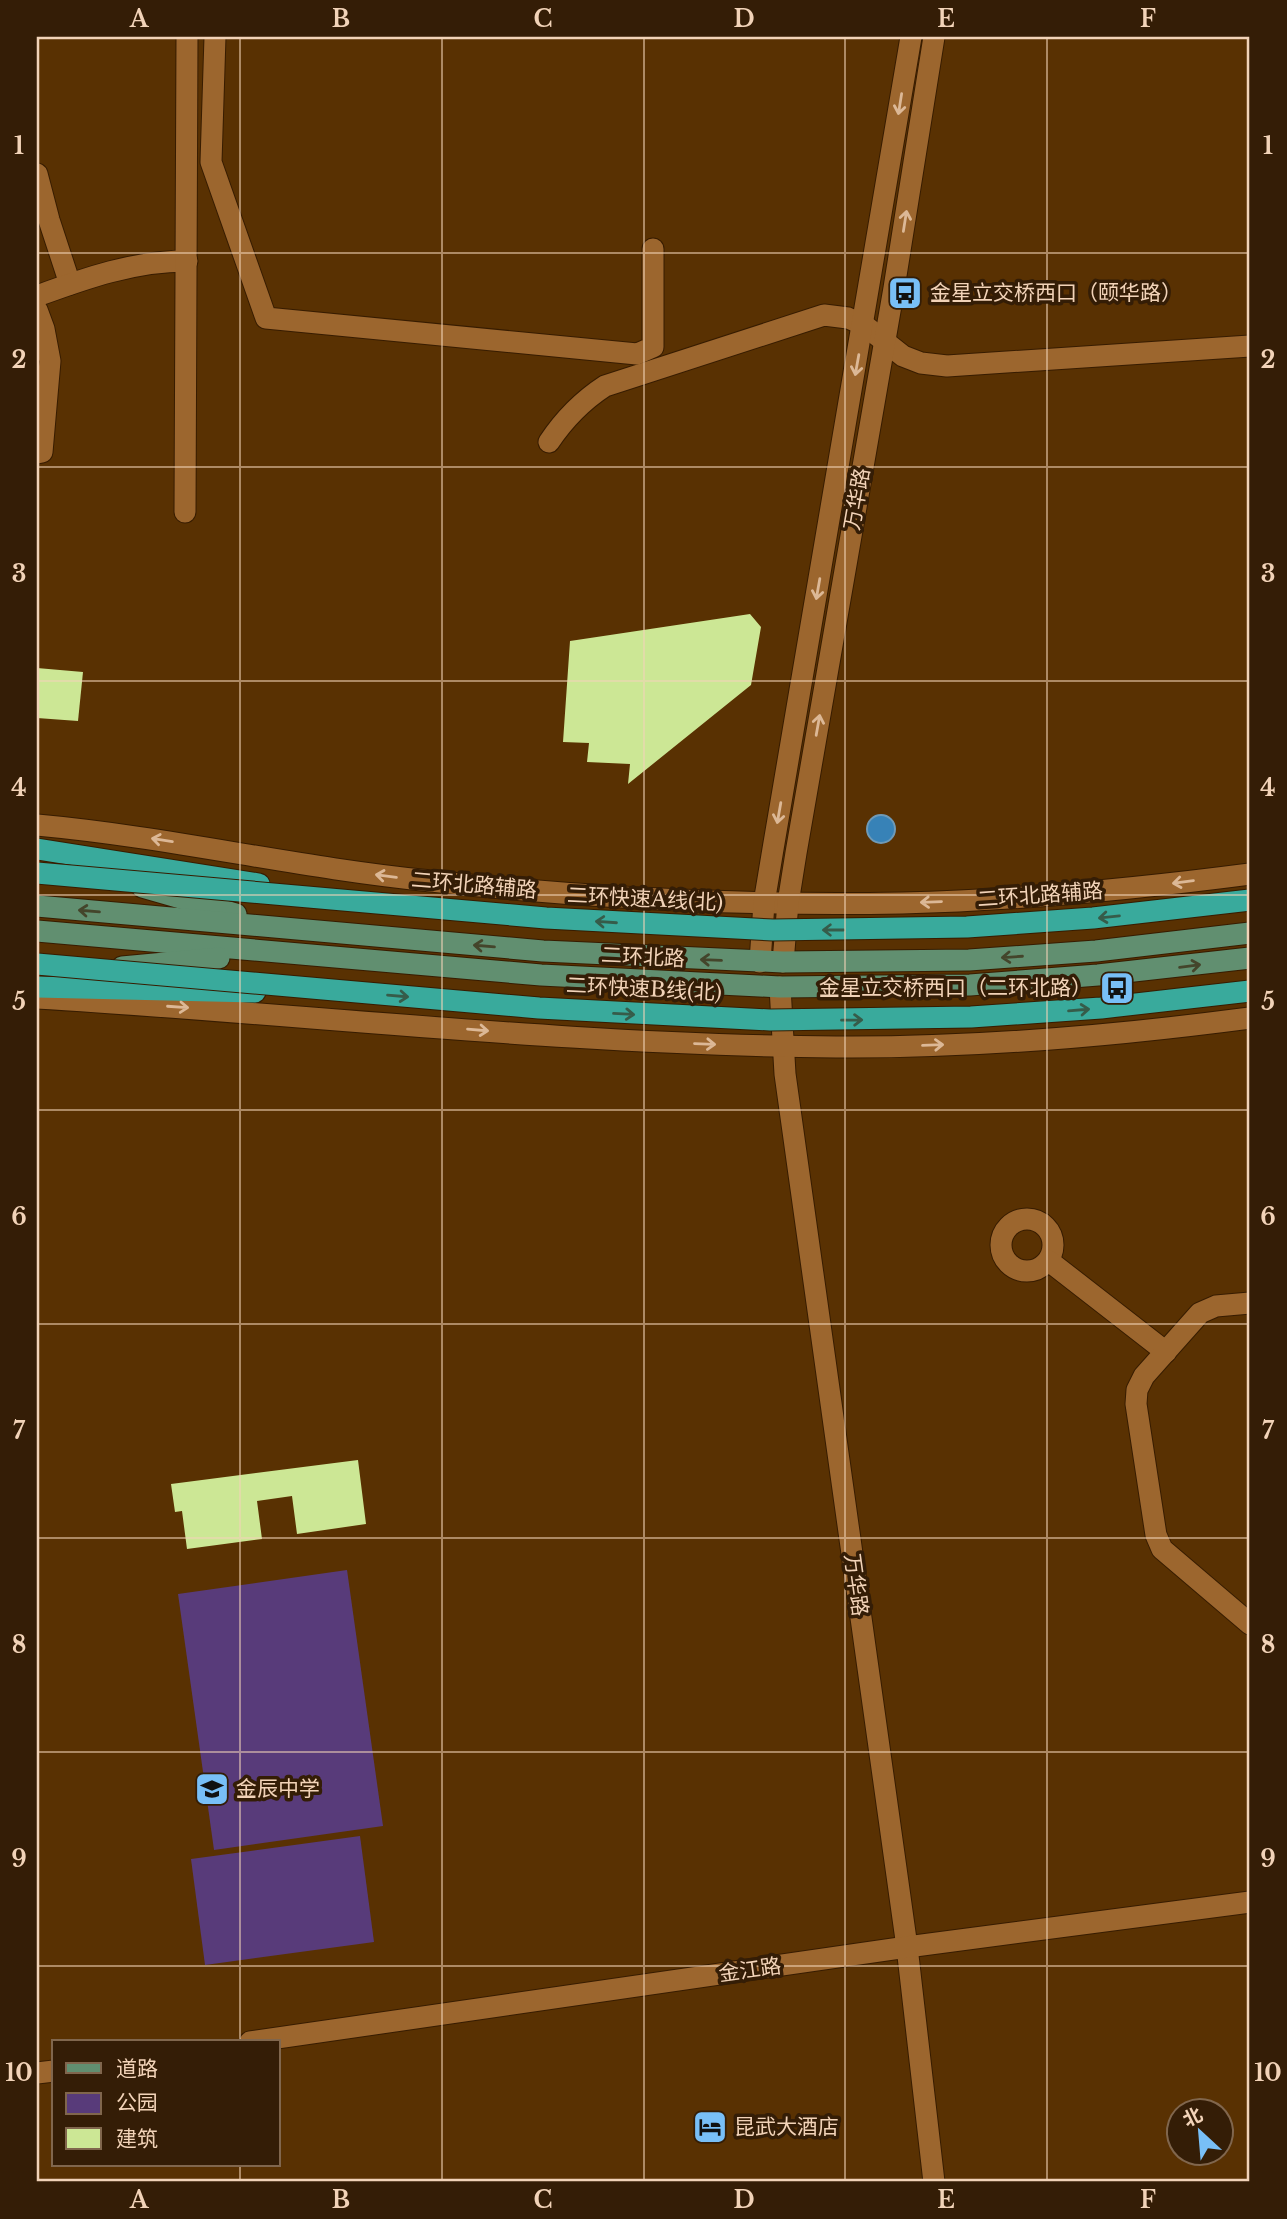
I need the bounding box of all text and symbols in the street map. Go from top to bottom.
text: A [129,5,150,33]
text: B [332,5,350,33]
text: C [534,5,552,33]
text: D [733,5,755,33]
text: E [937,5,955,33]
text: F [1140,5,1156,33]
one-way arrow [893,92,906,115]
text: 1 [14,132,24,160]
text: 1 [1263,132,1273,160]
one-way arrow [899,210,912,233]
bus stop icon: 金星立交桥西口（颐华路） [886,274,924,312]
place label: 金星立交桥西口（颐华路） [930,280,1182,306]
text: 2 [12,346,26,374]
text: 2 [1261,346,1275,374]
one-way arrow [850,353,863,376]
street label: 万华路 [839,466,875,532]
text: 3 [12,560,26,588]
text: 3 [1261,560,1275,588]
one-way arrow [811,577,824,600]
one-way arrow [812,714,825,737]
text: 4 [11,774,27,802]
text: 4 [1260,774,1276,802]
one-way arrow [772,801,785,824]
one-way arrow [151,833,174,846]
street label: 二环北路辅路 [410,867,538,903]
one-way arrow [376,870,398,883]
one-way arrow [1172,876,1194,889]
street label: 二环北路辅路 [976,878,1104,912]
street label: 二环快速A线(北) [566,882,724,916]
one-way arrow [920,895,943,908]
one-way arrow [78,904,101,917]
one-way arrow [1099,910,1121,923]
one-way arrow [595,915,618,928]
one-way arrow [822,923,845,937]
one-way arrow [473,939,496,952]
street label: 二环北路 [600,942,686,972]
one-way arrow [1001,951,1024,964]
one-way arrow [700,953,723,967]
one-way arrow [1179,959,1201,972]
bus stop icon: 金星立交桥西口（二环北路） [1098,969,1136,1007]
street label: 二环快速B线(北) [565,972,723,1006]
place label: 金星立交桥西口（二环北路） [819,975,1092,1001]
text: 5 [12,988,26,1016]
text: 5 [1261,988,1275,1016]
one-way arrow [386,990,408,1003]
one-way arrow [166,1001,189,1014]
one-way arrow [1067,1003,1090,1016]
one-way arrow [613,1007,636,1020]
one-way arrow [840,1013,863,1027]
one-way arrow [467,1024,489,1037]
one-way arrow [694,1038,717,1051]
one-way arrow [921,1039,944,1052]
text: 6 [11,1203,27,1231]
text: 6 [1260,1203,1276,1231]
text: 7 [13,1417,26,1445]
text: 7 [1262,1417,1275,1445]
street label: 万华路 [839,1552,873,1618]
text: 8 [12,1631,26,1659]
text: 8 [1261,1631,1275,1659]
school or university icon: 金辰中学 [193,1770,231,1808]
place label: 金辰中学 [236,1776,320,1802]
text: 9 [11,1845,27,1873]
text: 9 [1260,1845,1276,1873]
street label: 金江路 [717,1953,783,1987]
legend [52,2040,280,2166]
text: 道路 [116,2056,158,2082]
text: 10 [5,2059,33,2087]
text: 10 [1254,2059,1282,2087]
text: 公园 [116,2090,158,2116]
north arrow [1164,2096,1234,2166]
text: 北 [1179,2103,1206,2132]
hotel icon: 昆武大酒店 [691,2108,729,2146]
place label: 昆武大酒店 [734,2114,839,2140]
text: 建筑 [116,2126,158,2152]
text: A [129,2186,150,2214]
text: B [332,2186,350,2214]
text: C [534,2186,552,2214]
text: D [733,2186,755,2214]
text: E [937,2186,955,2214]
text: F [1140,2186,1156,2214]

